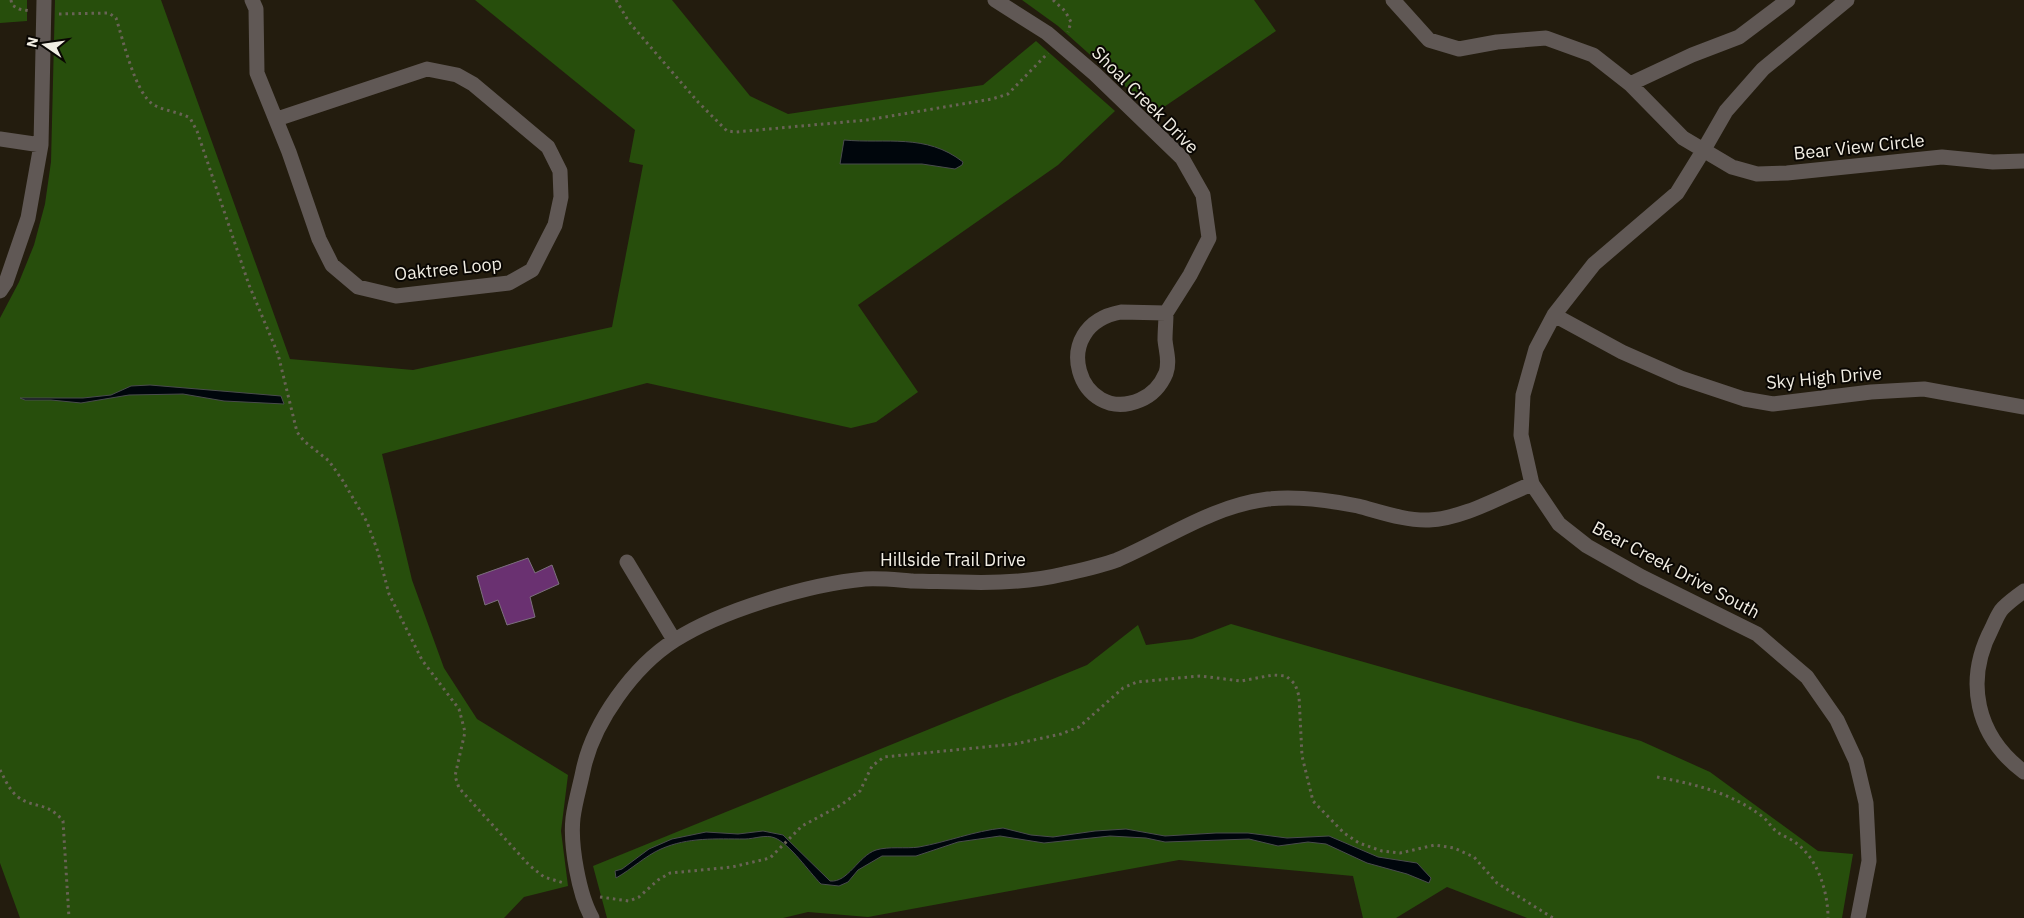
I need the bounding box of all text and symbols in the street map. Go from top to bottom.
north arrow [20,20,70,70]
text: N [22,35,42,49]
street label: Shoal Creek Drive [1087,41,1204,158]
street label: Bear View Circle [1792,128,1926,165]
street label: Oaktree Loop [393,251,503,286]
street label: Sky High Drive [1765,361,1883,394]
street label: Bear Creek Drive South [1588,516,1764,624]
street label: Hillside Trail Drive [880,548,1026,571]

